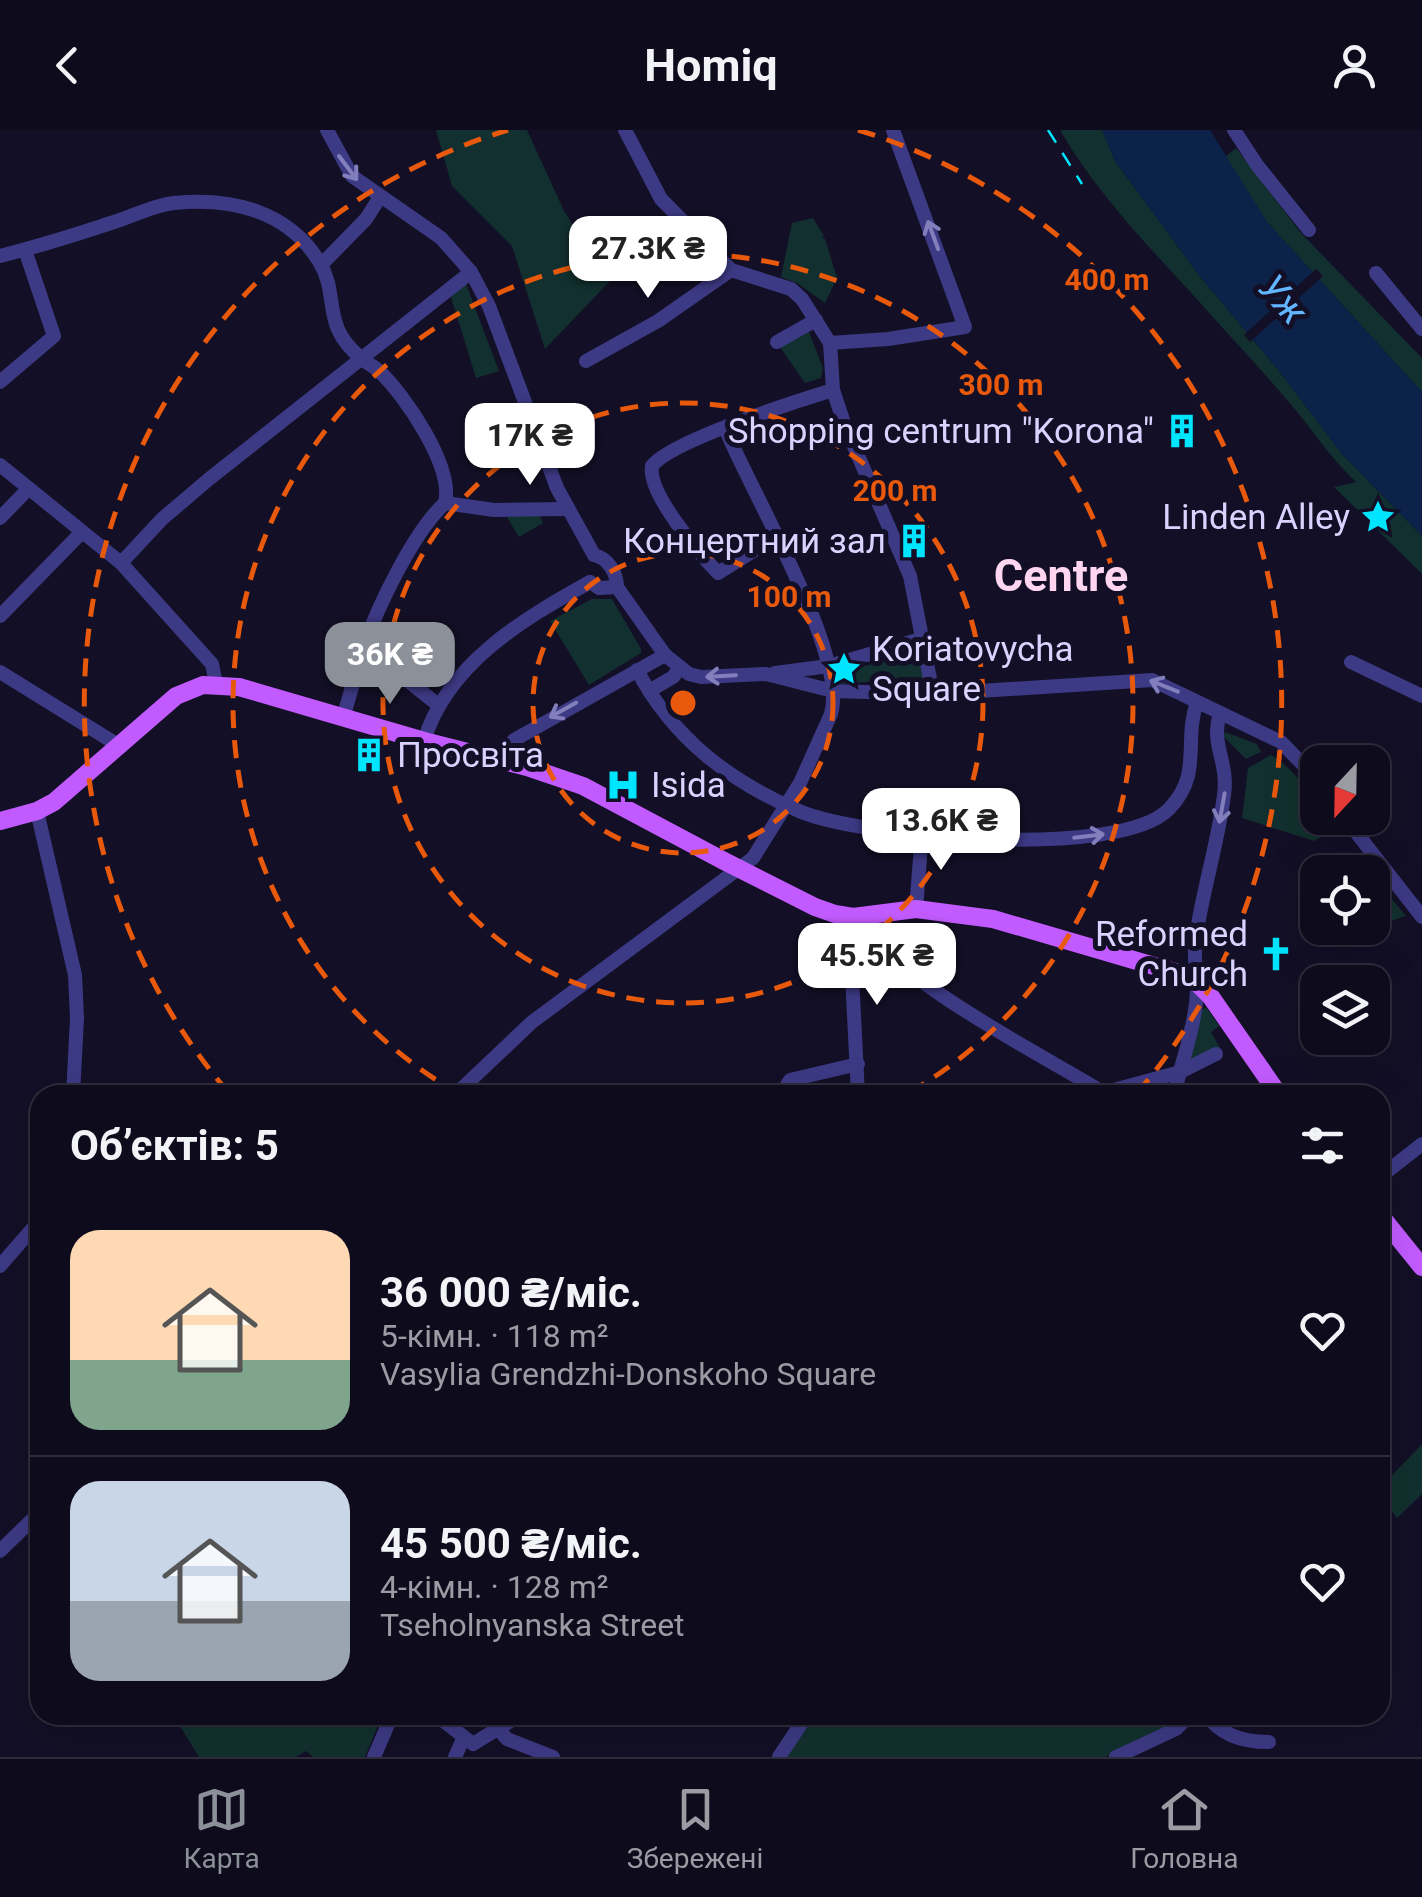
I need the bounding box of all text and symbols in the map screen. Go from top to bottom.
icon: back [40,38,95,93]
icon: person [1327,38,1382,93]
text: Homiq [644,39,778,92]
one-way arrow [338,154,359,181]
pin: 27.3K ₴ [556,216,740,301]
one-way arrow [923,221,941,252]
text: 27.3K ₴ [591,229,705,267]
text: 400 m [1064,262,1150,297]
water label: Уж [1250,265,1317,333]
text: 300 m [958,367,1044,402]
pin: 17K ₴ [460,403,600,488]
place label: Shopping centrum "Korona" [728,411,1154,452]
building icon: Shopping centrum "Korona" [1163,412,1201,450]
text: 17K ₴ [487,416,573,454]
text: 200 m [852,473,938,508]
place label: Linden Alley [1162,497,1350,538]
place icon: Linden Alley [1359,498,1397,536]
place label: Концертний зал [623,521,886,562]
building icon: Концертний зал [895,522,933,560]
district label: Centre [994,549,1128,602]
text: 100 m [746,579,832,614]
pin: 36K ₴ [320,622,460,707]
place label: Koriatovycha Square [872,629,1074,710]
text: 36K ₴ [347,635,433,673]
place icon: Koriatovycha Square [825,650,863,688]
one-way arrow [706,666,738,685]
one-way arrow [1149,676,1180,694]
centre of rings [665,685,701,721]
one-way arrow [549,701,579,721]
place label: Просвіта [397,735,544,776]
building icon: Просвіта [350,736,388,774]
north arrow [1300,745,1390,835]
map controls [1300,745,1390,1055]
place label: Isida [651,765,726,806]
hospital icon: Isida [604,766,642,804]
pin: 13.6K ₴ [849,788,1033,873]
one-way arrow [1212,791,1231,823]
text: 13.6K ₴ [884,801,998,839]
one-way arrow [1073,826,1105,845]
button: locate [1300,855,1390,945]
place label: Reformed Church [1095,914,1248,995]
pin: 45.5K ₴ [785,923,969,1008]
church icon: Reformed Church [1257,935,1295,973]
text: 45.5K ₴ [820,936,934,974]
button: layers [1300,965,1390,1055]
icon: filters [1295,1118,1350,1173]
text: Об’єктів: 5 [70,1121,279,1170]
text: 36 000 ₴/міс. [380,1268,642,1317]
icon: home [150,1270,270,1390]
icon: heart [1295,1303,1350,1358]
text: 5-кімн. · 118 m² [380,1317,608,1355]
text: Vasylia Grendzhi-Donskoho Square [380,1355,876,1393]
text: 45 500 ₴/міс. [380,1519,642,1568]
icon: home [150,1521,270,1641]
icon: heart [1295,1554,1350,1609]
text: 4-кімн. · 128 m² [380,1568,608,1606]
text: Tseholnyanska Street [380,1606,685,1644]
tab: Карта [183,1782,260,1875]
tab: Збережені [627,1782,763,1875]
tab: Головна [1130,1782,1239,1875]

